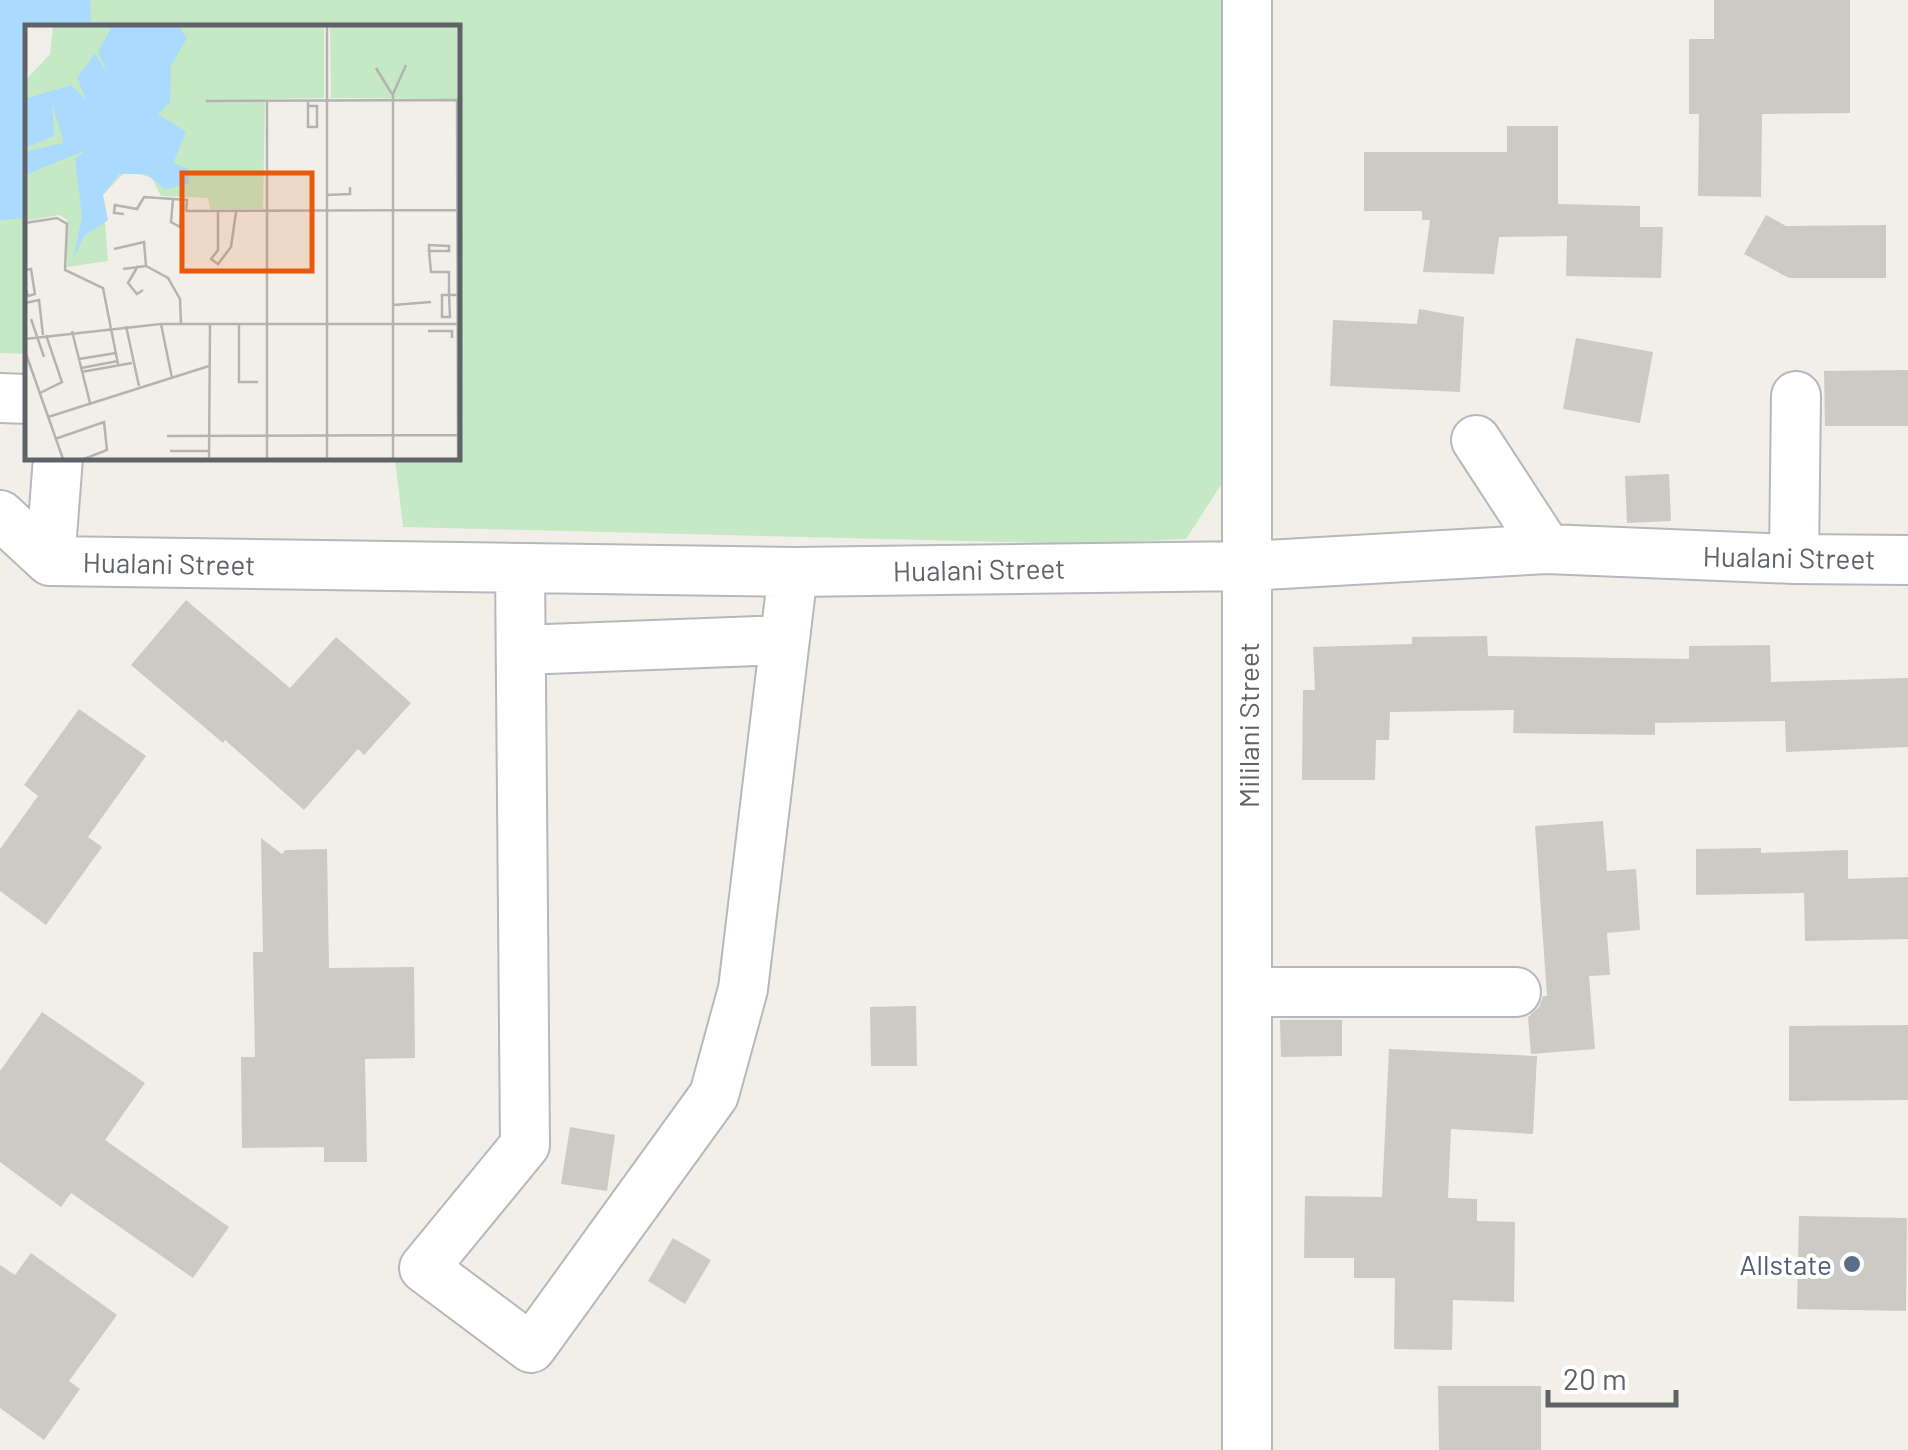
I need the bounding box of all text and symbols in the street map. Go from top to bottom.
inset map [25,25,460,460]
street label: Hualani Street [1702,538,1876,576]
street label: Hualani Street [82,544,256,582]
street label: Hualani Street [892,550,1066,588]
street label: Mililani Street [1231,642,1265,808]
place label: Allstate [1740,1247,1832,1281]
marker: Allstate [1841,1253,1863,1275]
scale bar [1548,1345,1676,1407]
text: 20 m [1563,1360,1627,1396]

